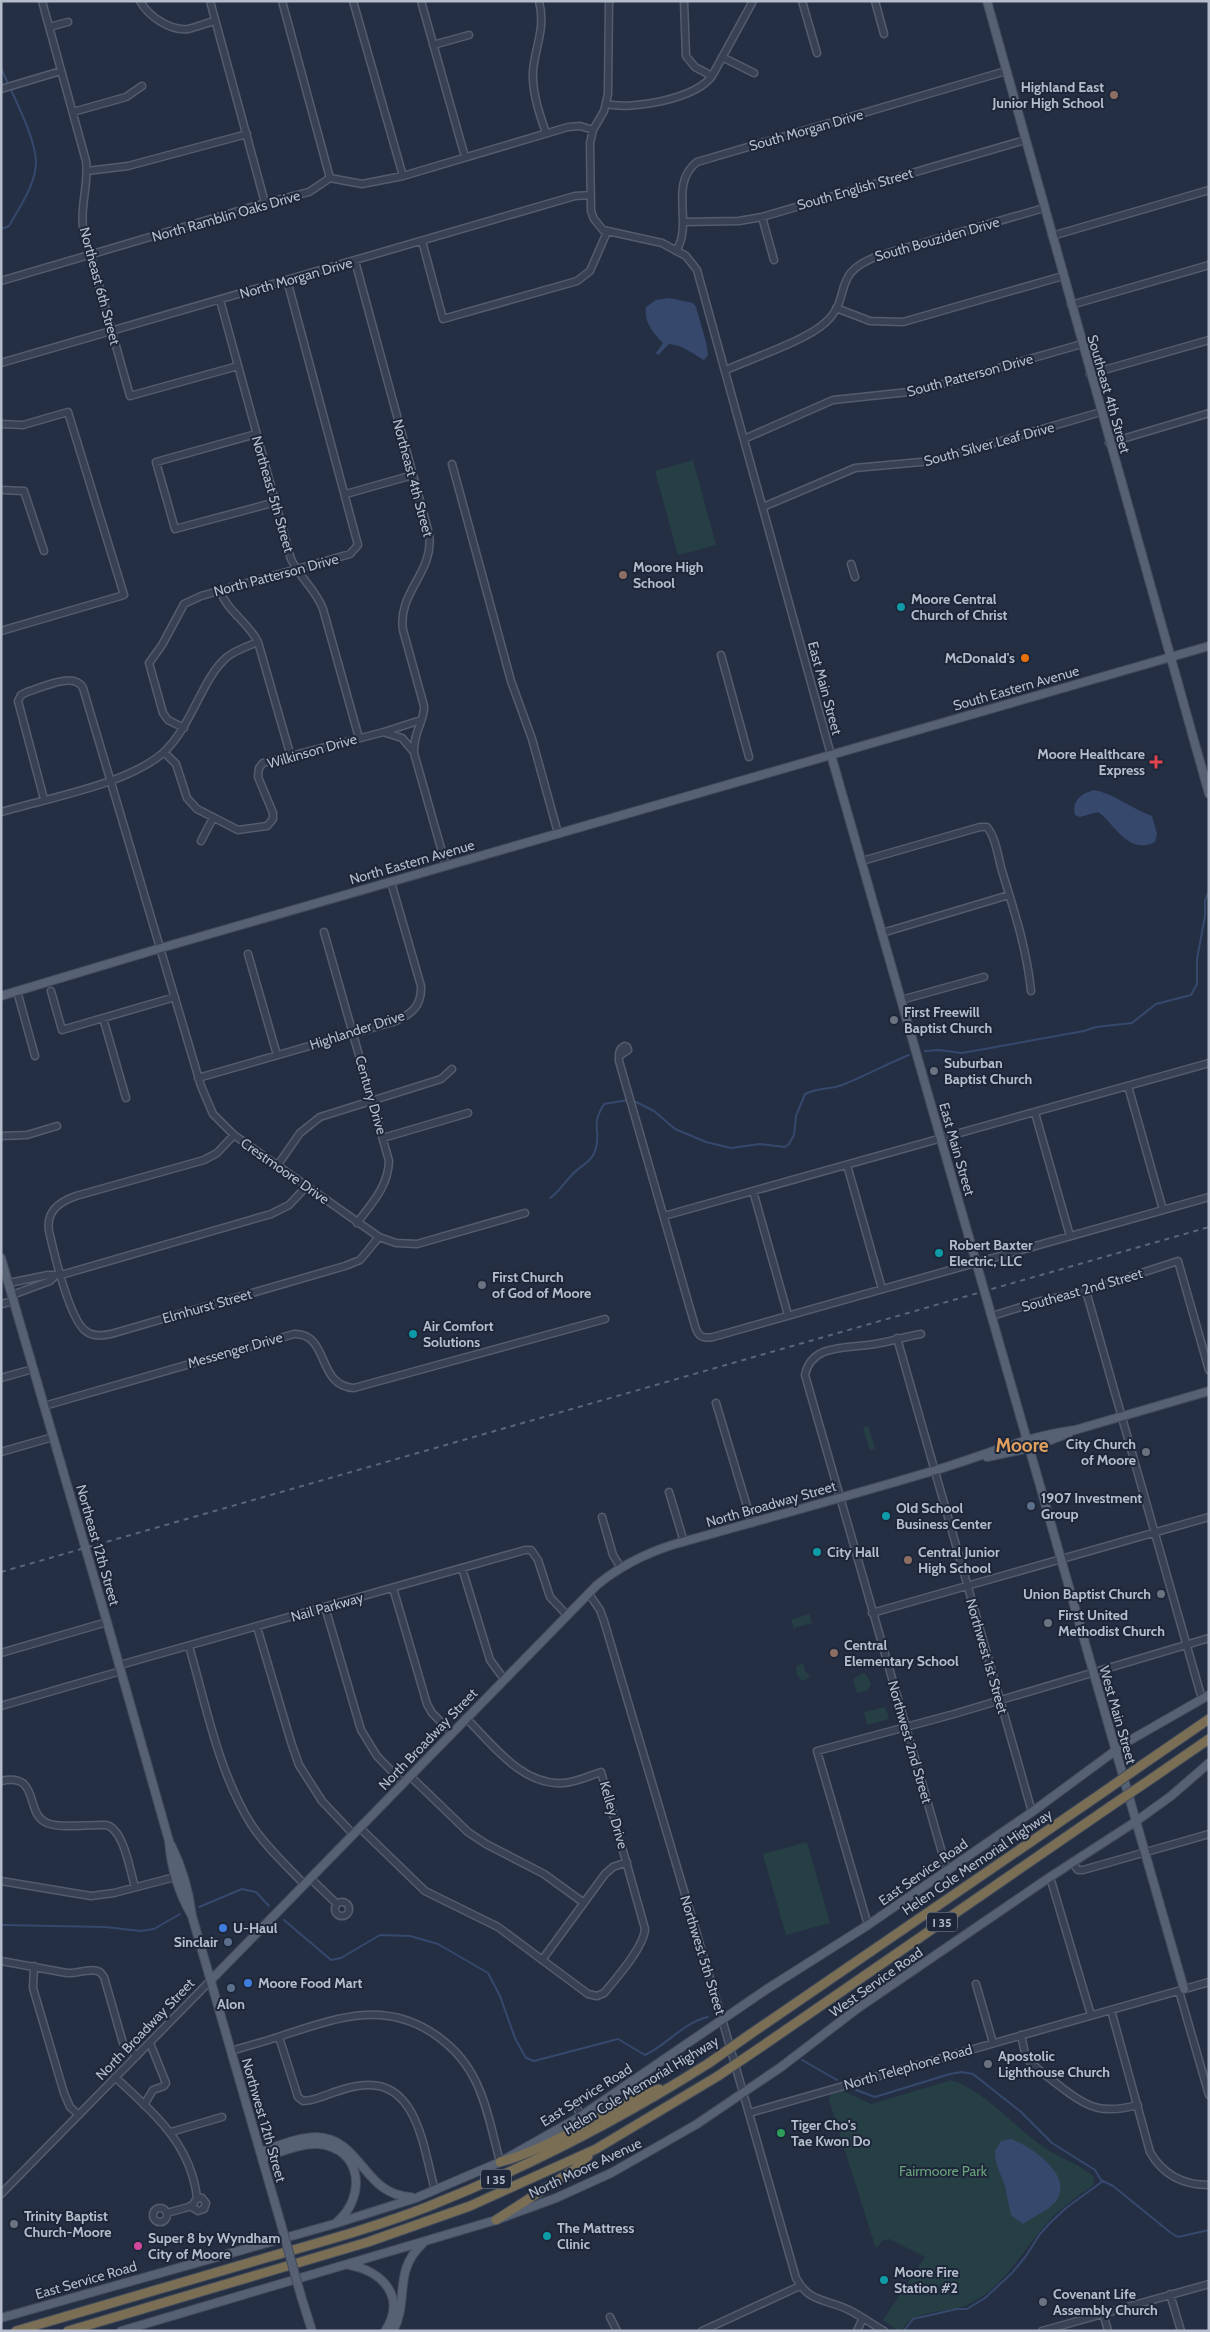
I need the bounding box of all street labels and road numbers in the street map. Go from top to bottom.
street label: South Morgan Drive [747,105,865,155]
street label: South English Street [795,164,915,214]
street label: North Ramblin Oaks Drive [150,186,302,246]
street label: South Bouziden Drive [873,213,1001,265]
street label: Northeast 6th Street [76,225,124,347]
street label: North Morgan Drive [237,253,355,303]
street label: Southeast 4th Street [1083,333,1135,456]
street label: South Patterson Drive [905,349,1035,401]
street label: Northeast 4th Street [389,417,437,539]
street label: South Silver Leaf Drive [922,418,1056,470]
street label: Northeast 5th Street [248,434,298,555]
street label: North Patterson Drive [212,550,340,600]
street label: East Main Street [804,639,846,737]
street label: South Eastern Avenue [951,661,1081,715]
street label: Wilkinson Drive [265,730,359,772]
street label: North Eastern Avenue [347,836,477,888]
street label: Highlander Drive [307,1006,407,1054]
street label: Century Drive [351,1053,391,1137]
street label: East Main Street [935,1100,979,1198]
street label: Crestmoore Drive [237,1134,333,1208]
street label: Southeast 2nd Street [1019,1264,1145,1316]
street label: Elmhurst Street [160,1285,254,1327]
street label: Messenger Drive [185,1328,285,1372]
street label: North Broadway Street [704,1477,838,1531]
street label: Northeast 12th Street [72,1482,124,1608]
street label: Nail Parkway [289,1588,365,1626]
street label: Northwest 1st Street [962,1596,1012,1716]
street label: West Main Street [1095,1664,1141,1767]
street label: Northwest 2nd Street [884,1679,936,1806]
street label: North Broadway Street [375,1684,481,1794]
street label: Kelley Drive [596,1779,632,1851]
street label: Helen Cole Memorial Highway [898,1805,1056,1919]
street label: East Service Road [875,1835,971,1909]
street label: Northwest 5th Street [676,1893,730,2017]
road number: I 35 [927,1912,957,1931]
street label: West Service Road [826,1943,926,2021]
street label: North Broadway Street [92,1974,198,2084]
street label: Helen Cole Memorial Highway [560,2032,722,2138]
street label: North Telephone Road [842,2040,974,2094]
street label: Northwest 12th Street [238,2056,290,2184]
street label: East Service Road [537,2060,635,2130]
street label: North Moore Avenue [526,2134,644,2202]
road number: I 35 [481,2170,511,2188]
street label: East Service Road [33,2257,139,2303]

